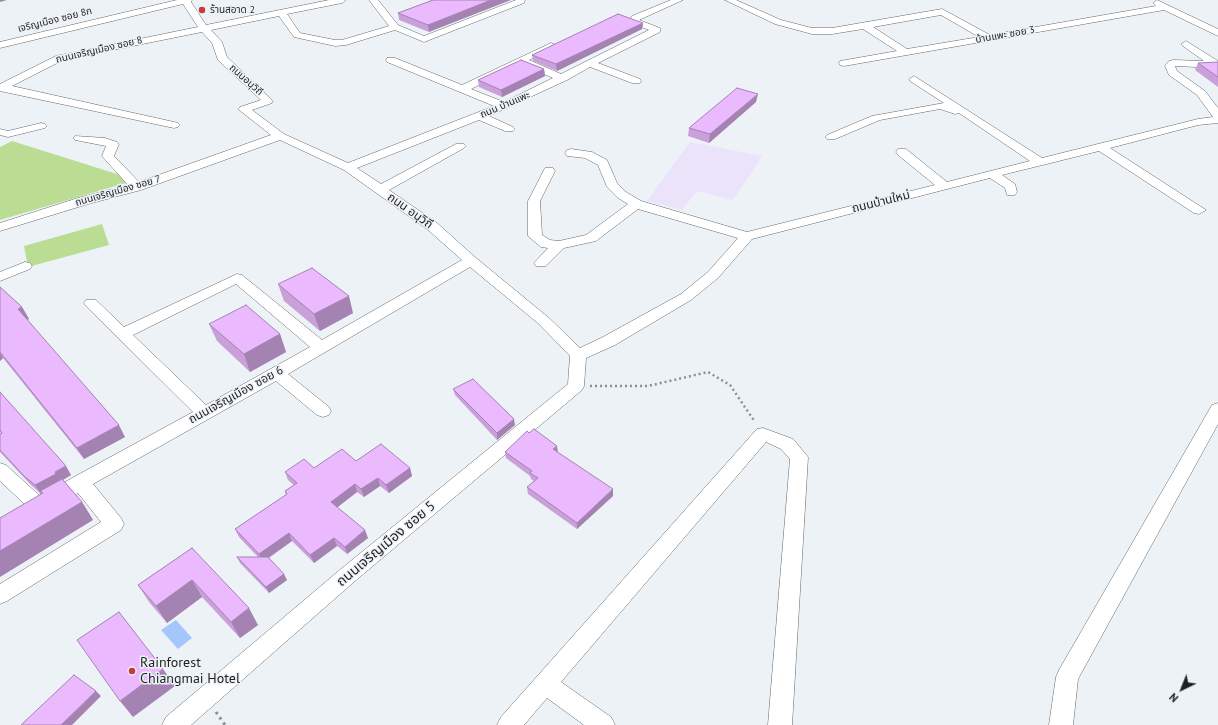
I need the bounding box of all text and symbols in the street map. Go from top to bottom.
place label: ร้านสอาด 2 [210,4,255,16]
street label: เจริญเมือง ซอย 8ก [17,5,93,35]
marker: ร้านสอาด 2 [197,5,207,15]
street label: บ้านแพะ ซอย 3 [974,24,1036,46]
street label: ถนนเจริญเมือง ซอย 8 [55,34,143,66]
street label: ถนนอนุวิถี [227,62,265,98]
street label: ถนน บ้านแพะ [478,89,532,121]
street label: ถนนเจริญเมือง ซอย 7 [74,173,162,209]
street label: ถนนบ้านใหม่ [850,188,912,216]
street label: ถนน อนุวิถี [384,190,436,232]
street label: ถนนเจริญเมือง ซอย 6 [186,363,286,427]
street label: ถนนเจริญเมือง ซอย 5 [333,498,439,590]
place label: Rainforest Chiangmai Hotel [140,655,240,688]
marker: Rainforest Chiangmai Hotel [127,666,137,676]
north arrow [1162,669,1202,709]
text: N [1166,690,1181,705]

